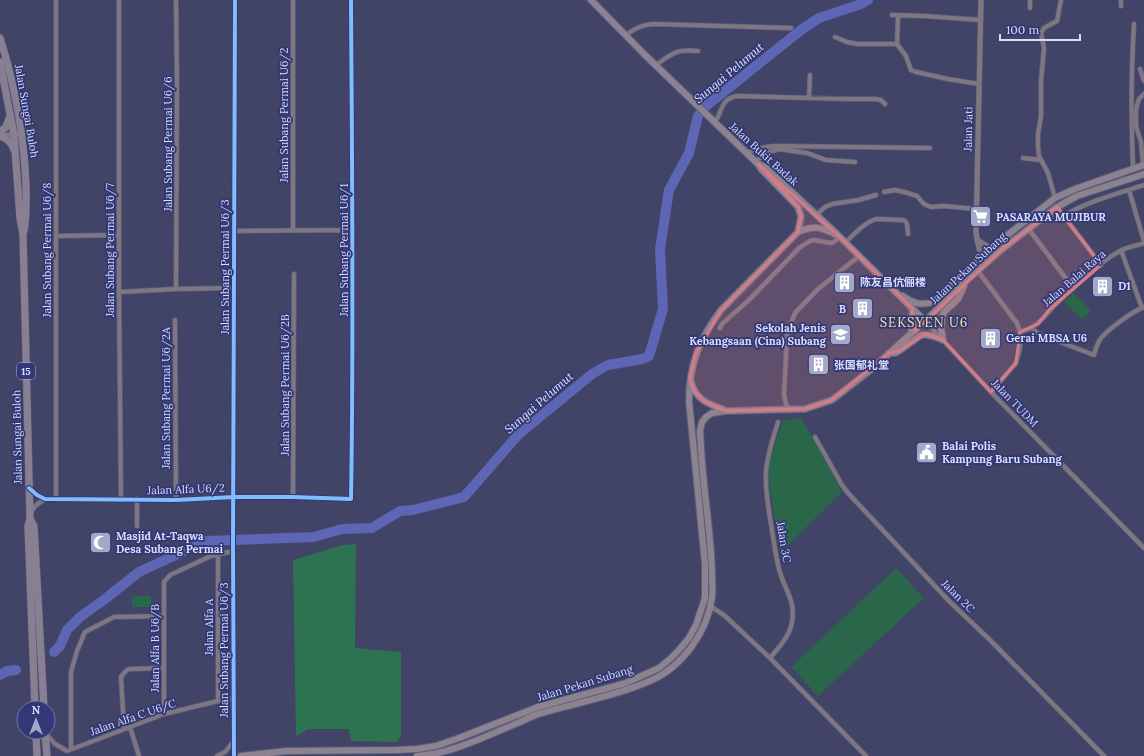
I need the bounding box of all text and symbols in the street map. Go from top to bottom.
scale bar [1000,16,1080,42]
text: 100 m [1006,22,1039,37]
water label: Sungai Pelumut [691,39,767,106]
street label: Jalan Subang Permai U6/2 [277,48,292,183]
street label: Jalan Sungai Buloh [12,62,42,159]
street label: Jalan Subang Permai U6/6 [161,76,176,213]
street label: Jalan Jati [961,107,975,152]
street label: Jalan Bukit Badak [726,119,802,189]
street label: Jalan Subang Permai U6/8 [40,182,55,319]
street label: Jalan Subang Permai U6/7 [103,183,118,318]
street label: Jalan Subang Permai U6/1 [337,184,352,317]
street label: Jalan Subang Permai U6/3 [218,199,233,336]
supermarket icon: PASARAYA MUJIBUR [968,204,994,230]
place label: PASARAYA MUJIBUR [996,210,1106,224]
street label: Jalan Pekan Subang [926,228,1010,308]
street label: Jalan Balai Raya [1039,247,1109,310]
building icon: 陈友昌伉俪楼 [832,269,858,295]
building icon: D1 [1090,273,1116,299]
place label: 陈友昌伉俪楼 [860,275,926,289]
place label: D1 [1118,279,1131,293]
building icon: B [849,296,875,322]
place label: B [839,302,846,316]
street label: Jalan Subang Permai U6/2B [278,314,293,457]
district label: SEKSYEN U6 [880,314,968,331]
place label: Sekolah Jenis Kebangsaan (Cina) Subang [689,321,827,349]
school or university icon: Sekolah Jenis Kebangsaan (Cina) Subang [828,321,854,347]
building icon: Gerai MBSA U6 [977,325,1003,351]
street label: Jalan Subang Permai U6/2A [159,326,174,470]
place label: Gerai MBSA U6 [1006,331,1087,345]
building icon: 张国郁礼堂 [806,352,832,378]
place label: 张国郁礼堂 [834,358,889,372]
road number: 15 [17,363,35,379]
water label: Sungai Pelumut [501,368,577,437]
street label: Jalan TUDM [988,375,1041,430]
street label: Jalan Sungai Buloh [9,389,25,485]
public building icon: Balai Polis Kampung Baru Subang [914,439,940,465]
place label: Balai Polis Kampung Baru Subang [942,439,1062,466]
street label: Jalan Alfa U6/2 [146,481,225,498]
street label: Jalan 3C [773,519,795,564]
mosque icon: Masjid At-Taqwa Desa Subang Permai [88,529,114,555]
place label: Masjid At-Taqwa Desa Subang Permai [116,529,224,556]
street label: Jalan 2C [938,576,978,616]
street label: Jalan Subang Permai U6/3 [217,582,232,719]
street label: Jalan Alfa A [202,597,216,656]
street label: Jalan Alfa B U6/B [148,604,163,693]
street label: Jalan Pekan Subang [535,662,635,704]
street label: Jalan Alfa C U6/C [87,696,178,740]
north arrow [16,700,56,740]
text: N [32,703,41,717]

